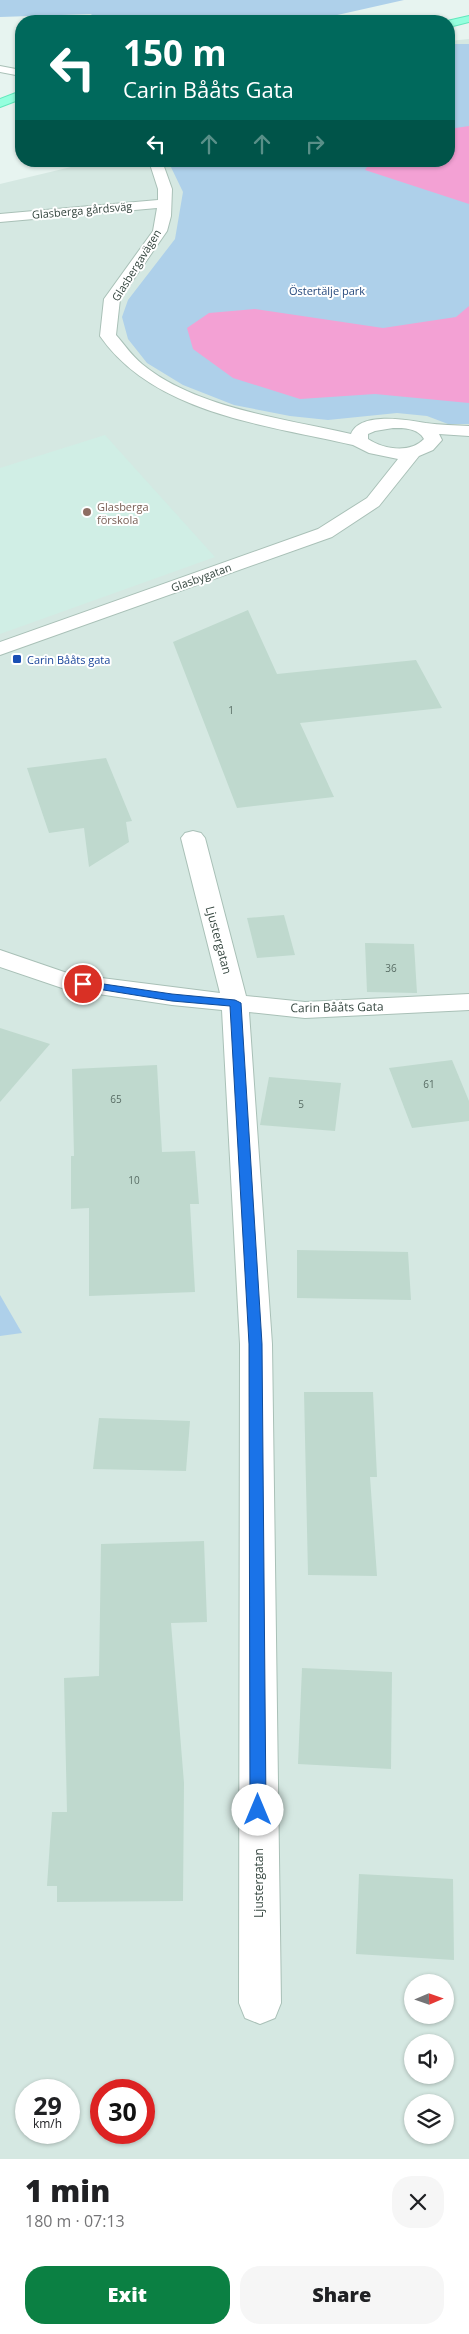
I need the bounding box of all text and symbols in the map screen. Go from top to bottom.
text: 150 m [123,29,227,76]
icon: left [40,35,105,100]
text: Carin Bååts Gata [123,74,294,104]
icon: left [142,130,170,158]
icon: ahead [195,130,223,158]
icon: ahead [248,130,276,158]
icon: right [301,130,329,158]
street label: Glasberga gårdsväg [31,198,133,222]
street label: Glasbergavägen [108,226,164,304]
park label: Östertälje park [289,283,365,298]
place label: Glasberga förskola [97,499,149,527]
marker: Glasberga förskola [81,506,93,518]
street label: Glasbygatan [169,559,233,595]
place label: Carin Bååts gata [27,652,110,667]
marker: Carin Bååts gata [11,653,23,665]
house number: 1 [228,703,234,717]
street label: Ljustergatan [202,904,236,976]
house number: 36 [385,961,397,975]
pin [62,963,104,1005]
icon: arrive [69,970,97,998]
street label: Carin Bååts Gata [290,998,384,1016]
house number: 61 [423,1077,435,1091]
house number: 65 [110,1092,122,1106]
house number: 5 [298,1097,304,1111]
house number: 10 [128,1173,140,1187]
position arrow [231,1783,283,1835]
street label: Ljustergatan [250,1848,267,1918]
north arrow [404,1974,454,2024]
map controls [404,1974,454,2144]
button: sound [404,2034,454,2084]
speed limit sign: 30 [90,2079,155,2144]
text: 29 [33,2088,62,2122]
button: layers [404,2094,454,2144]
text: km/h [33,2115,62,2132]
text: 1 min [25,2170,110,2211]
button: close [392,2176,444,2228]
text: 180 m · 07:13 [25,2210,125,2232]
button: Exit [25,2266,230,2324]
button: Share [240,2266,444,2324]

